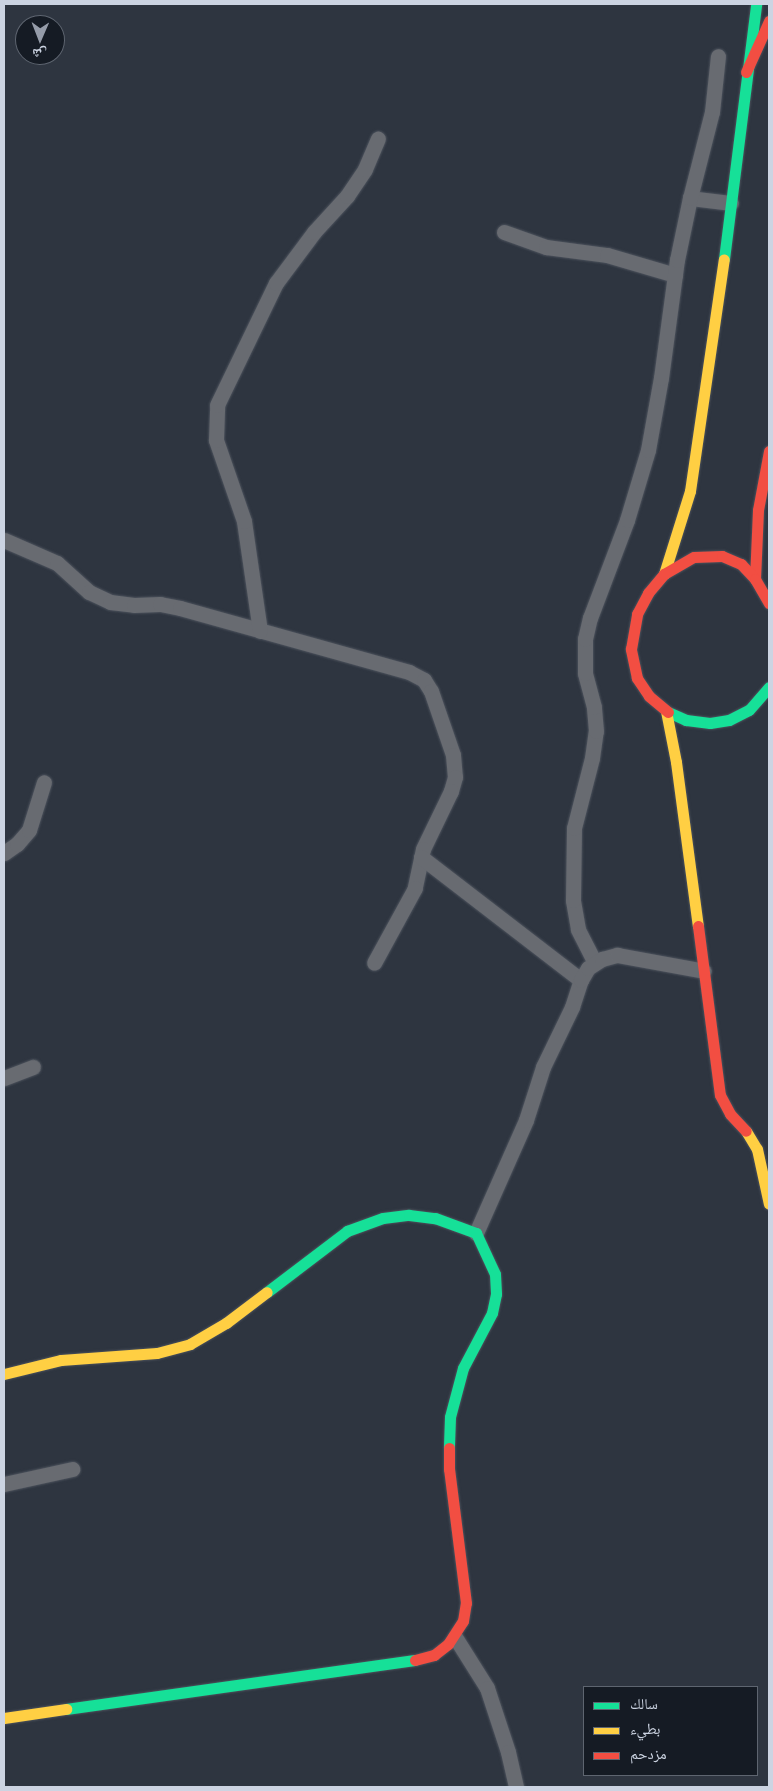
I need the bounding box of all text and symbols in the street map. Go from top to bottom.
north arrow [15,15,65,65]
text: ش [32,46,47,62]
legend [583,1686,758,1776]
text: سالك [630,1695,658,1713]
text: بطيء [630,1720,660,1738]
text: مزدحم [630,1745,667,1763]

